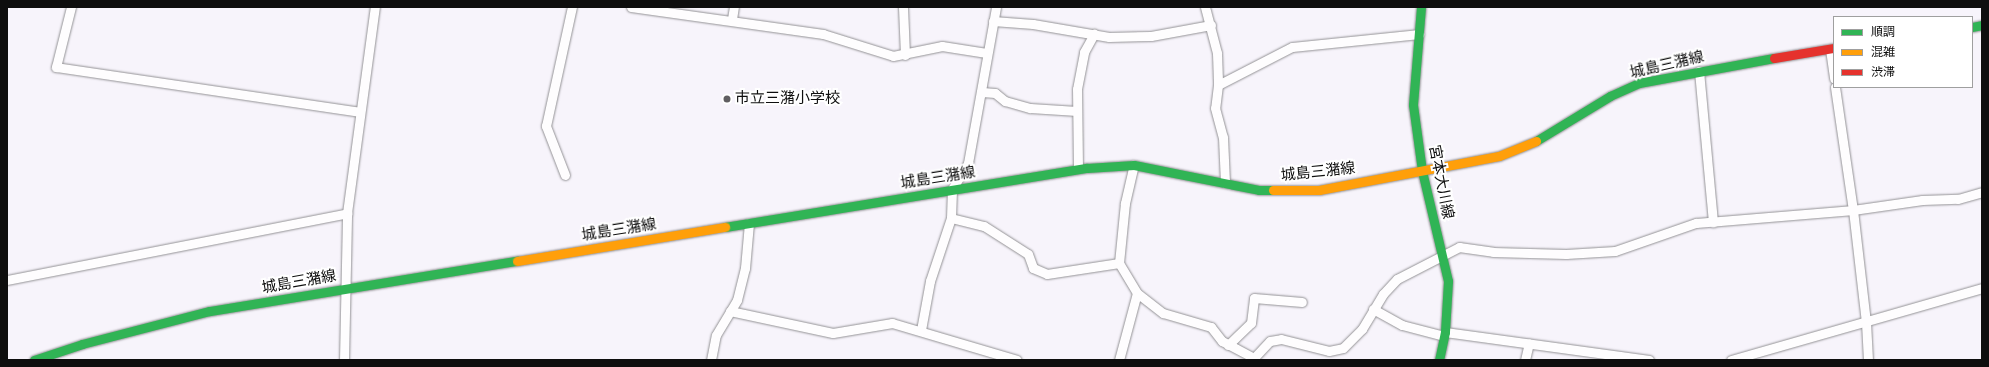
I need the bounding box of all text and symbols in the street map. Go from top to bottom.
legend [1833,16,1973,88]
text: 順調 [1871,23,1895,42]
text: 混雑 [1871,43,1895,62]
street label: 城島三潴線 [1628,48,1706,82]
text: 渋滞 [1871,63,1895,82]
place label: 市立三潴小学校 [735,90,840,108]
marker: 市立三潴小学校 [722,94,732,104]
street label: 宮本大川線 [1425,143,1457,221]
street label: 城島三潴線 [1280,159,1356,185]
street label: 城島三潴線 [900,163,976,193]
street label: 城島三潴線 [581,215,657,245]
street label: 城島三潴線 [261,267,337,297]

